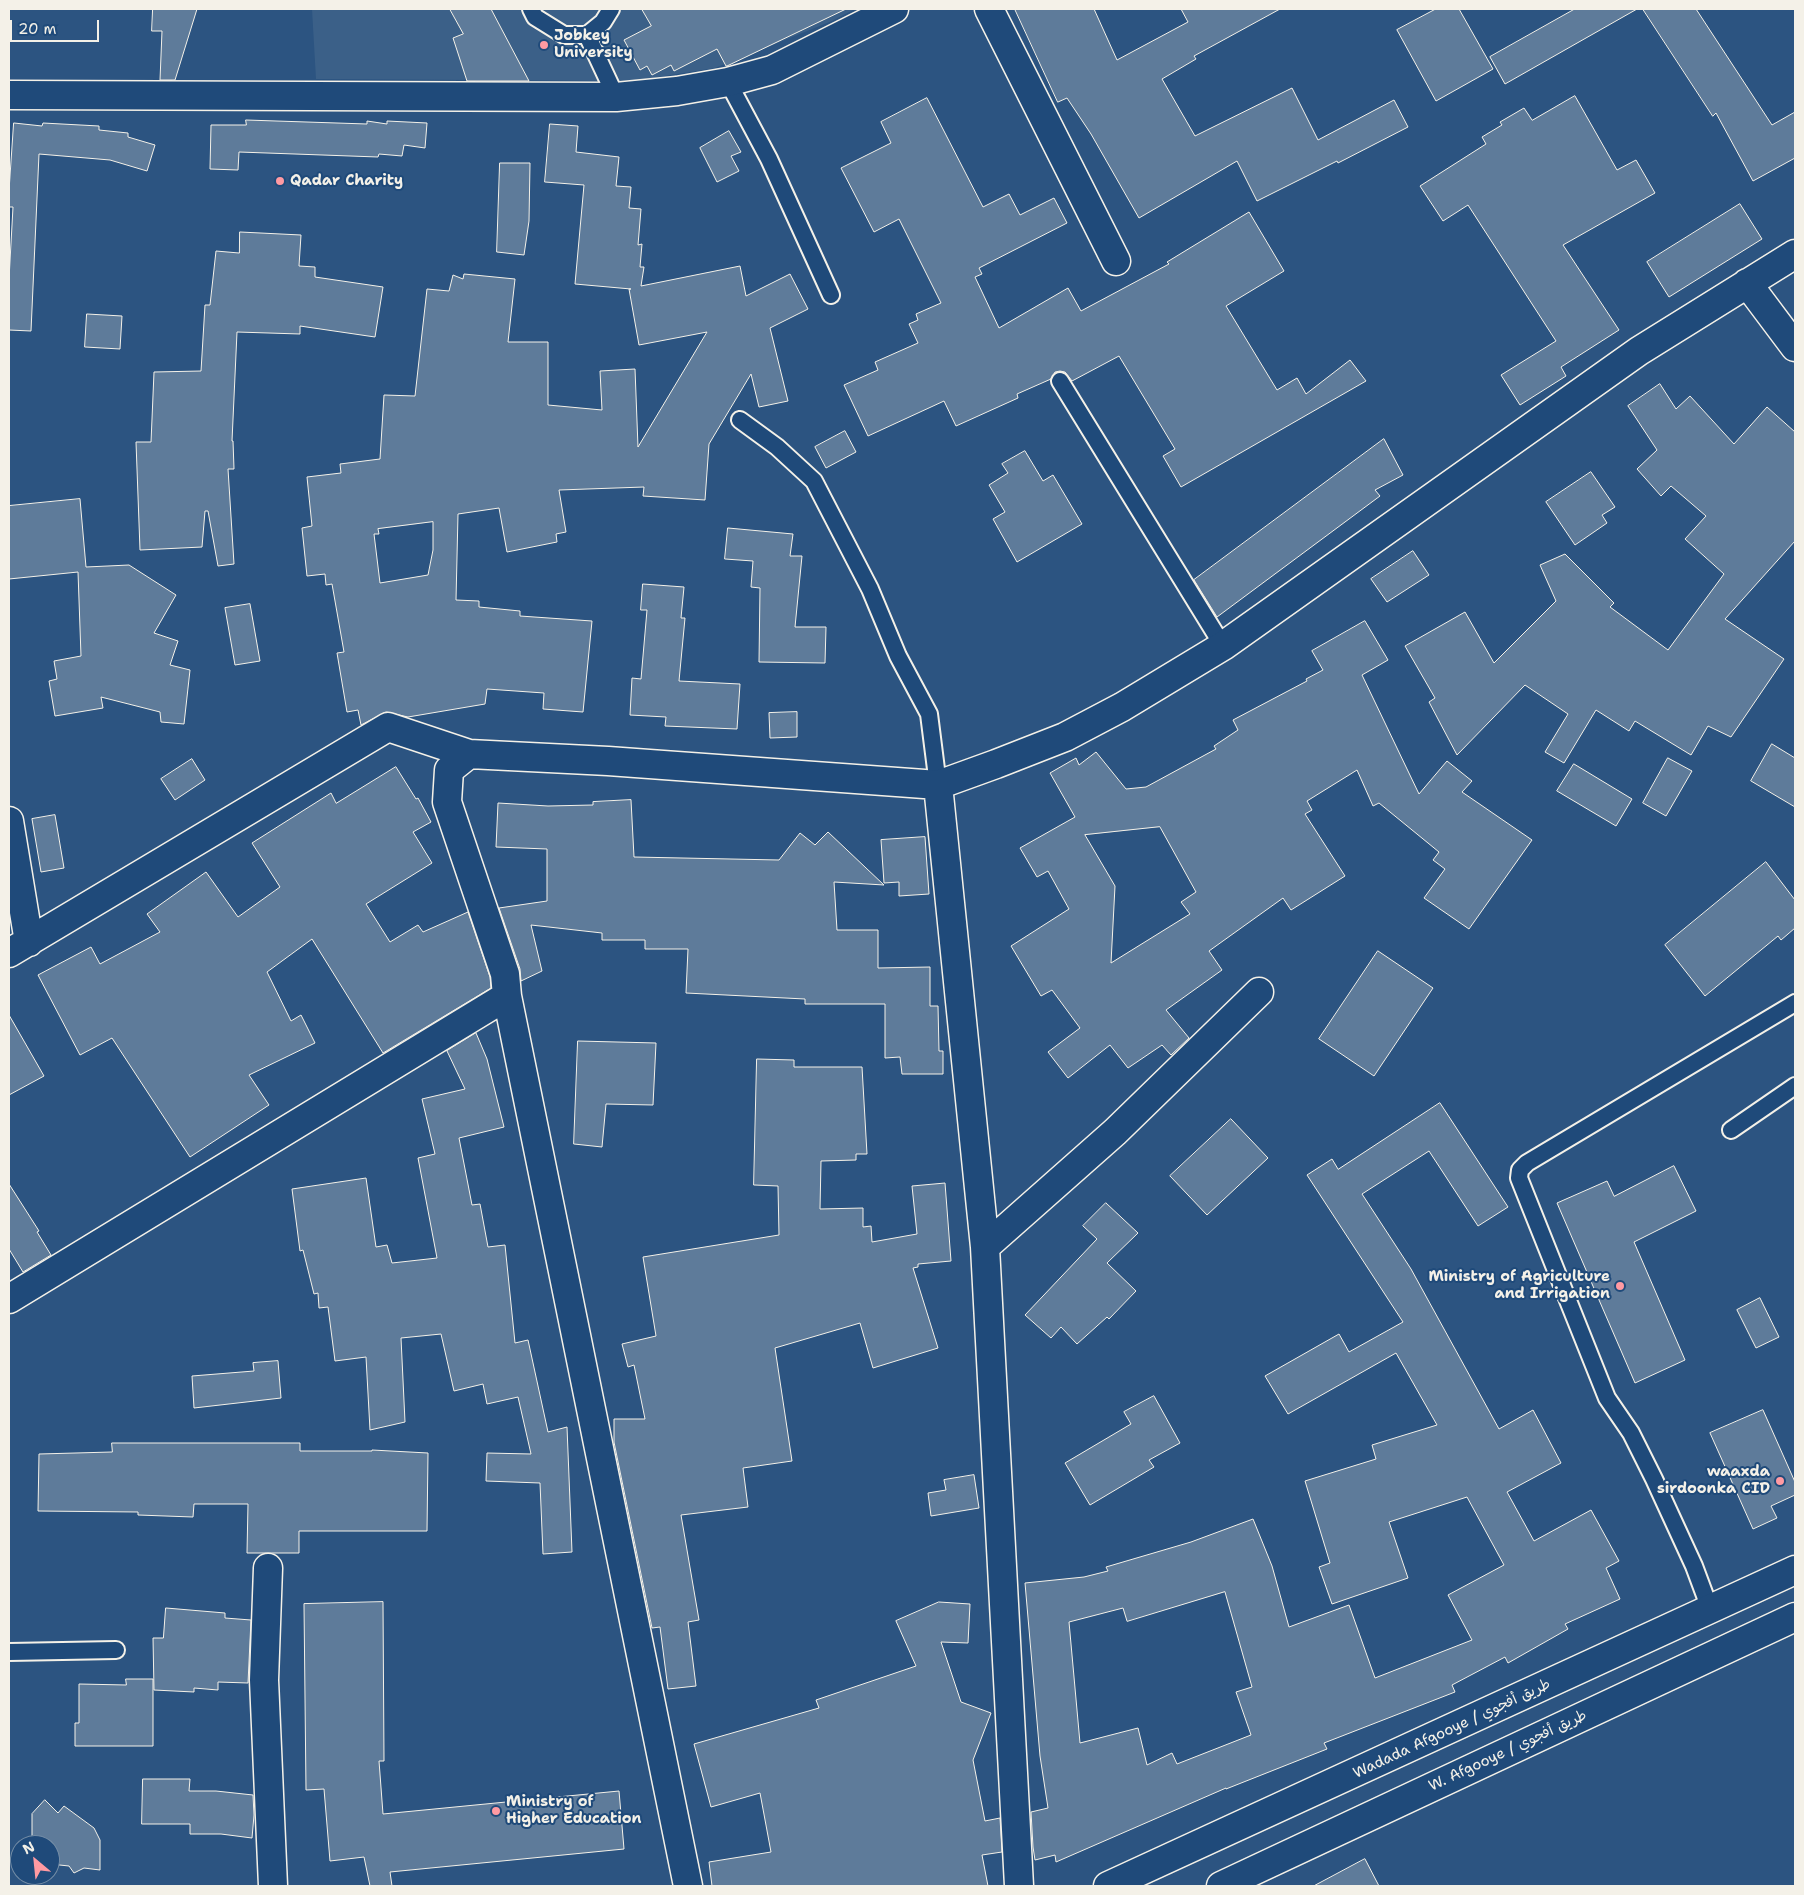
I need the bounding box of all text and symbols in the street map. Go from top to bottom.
scale bar [12,10,101,42]
text: 20 m [18,19,57,39]
place label: Jobkey University [554,27,633,62]
marker: Jobkey University [538,39,550,51]
place label: Qadar Charity [290,172,403,190]
marker: Qadar Charity [274,175,286,187]
place label: Ministry of Agriculture and Irrigation [1428,1268,1610,1303]
marker: Ministry of Agriculture and Irrigation [1614,1280,1626,1292]
place label: waaxda sirdoonka CID [1657,1463,1770,1498]
marker: waaxda sirdoonka CID [1774,1475,1786,1487]
street label: Wadada Afgooye / طريق أفجوي [1350,1675,1554,1783]
street label: W. Afgooye / طريق أفجوي [1426,1706,1590,1796]
place label: Ministry of Higher Education [506,1793,641,1828]
marker: Ministry of Higher Education [490,1805,502,1817]
north arrow [10,1835,60,1885]
text: N [19,1837,38,1858]

